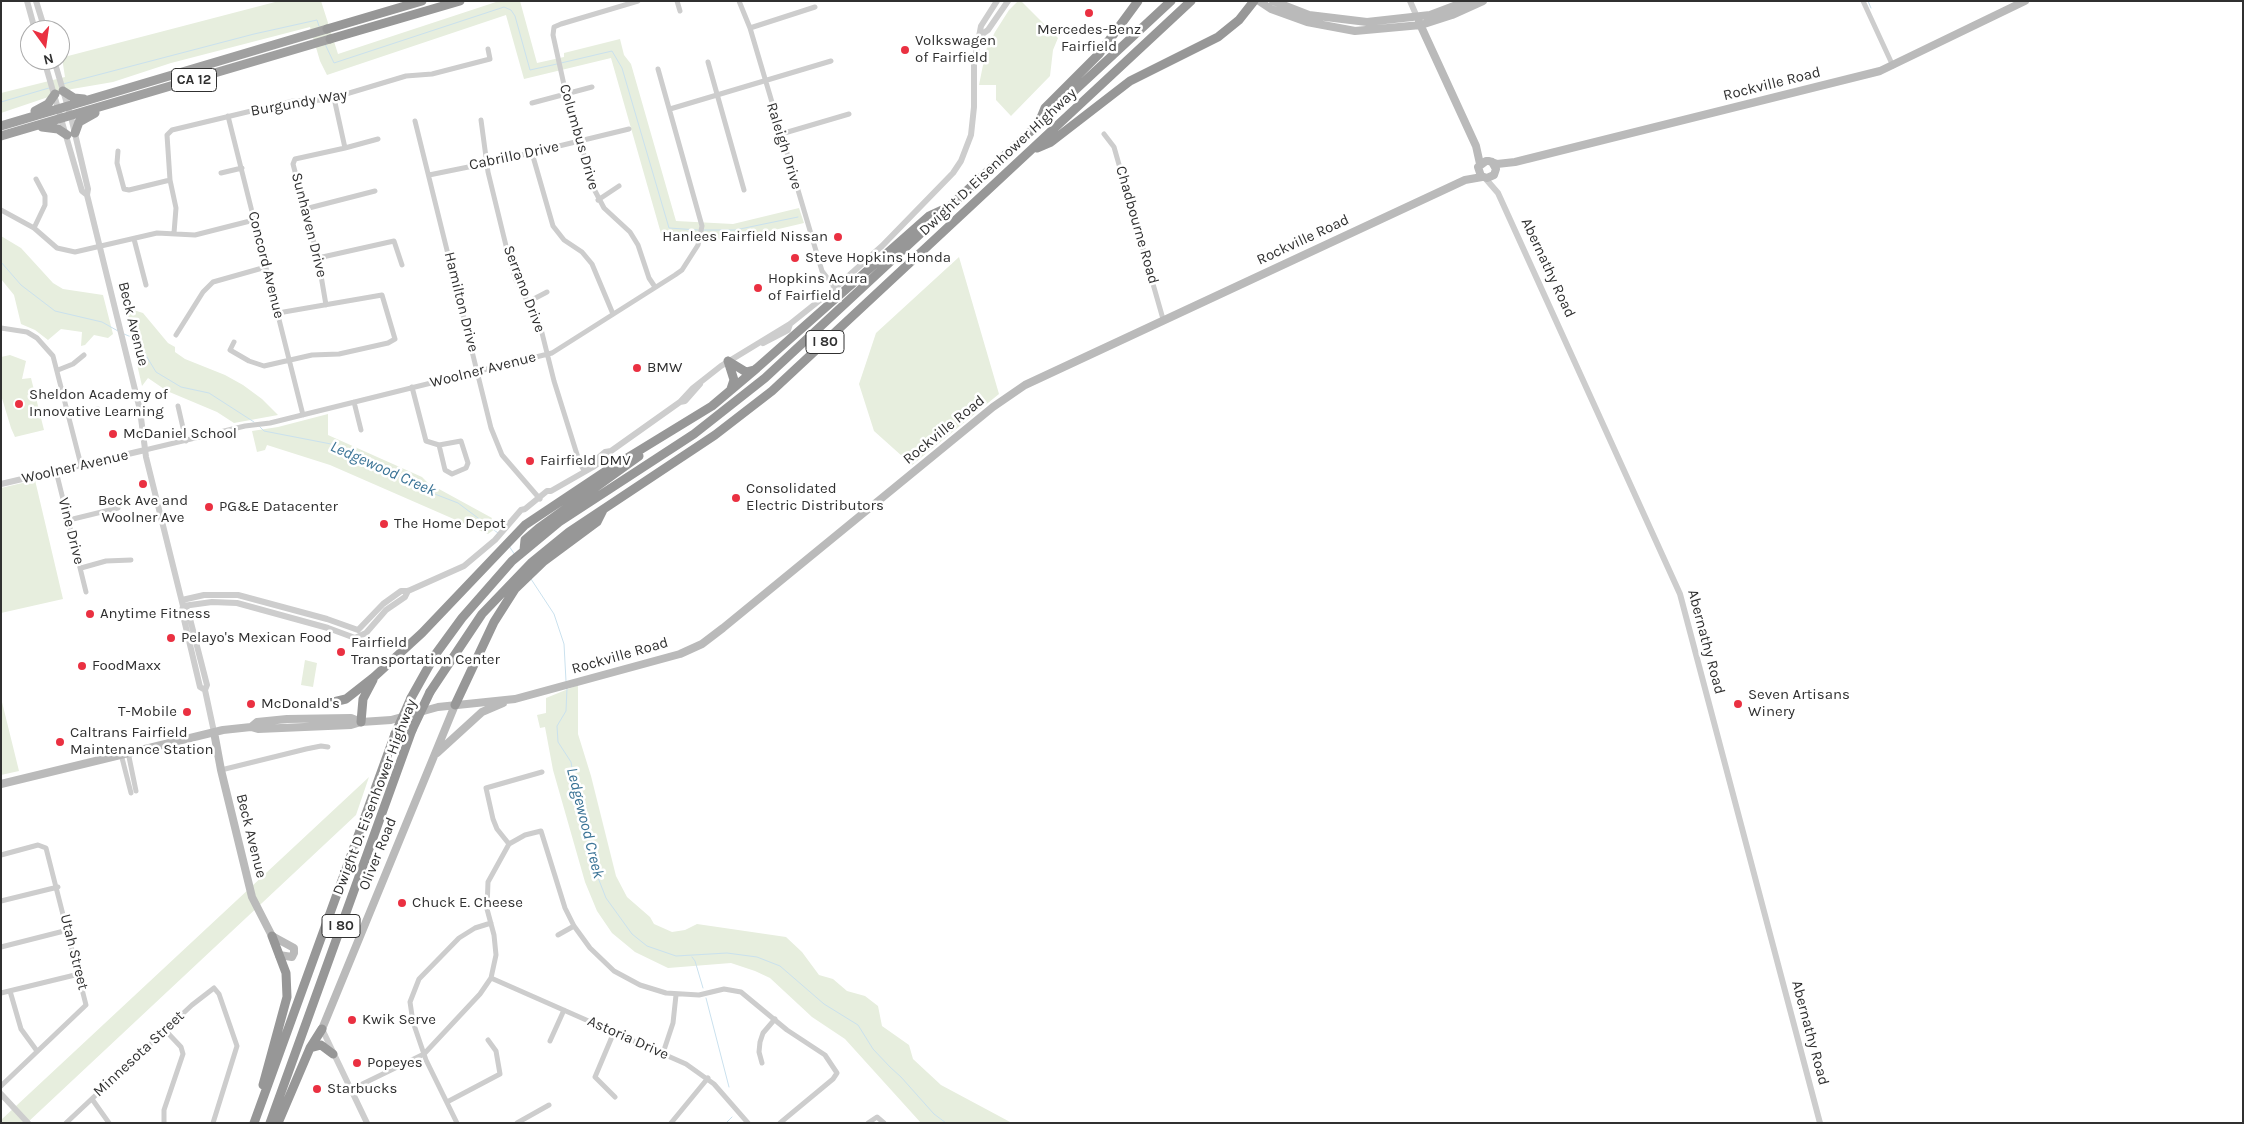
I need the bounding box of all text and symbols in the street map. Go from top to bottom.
marker: Mercedes-Benz Fairfield [1083,7,1095,19]
north arrow [20,20,70,70]
place label: Mercedes-Benz Fairfield [1037,21,1141,56]
place label: Volkswagen of Fairfield [915,32,996,67]
marker: Volkswagen of Fairfield [899,44,911,56]
text: N [42,50,55,69]
street label: Rockville Road [1721,63,1823,105]
road number: CA 12 [172,68,216,92]
street label: Columbus Drive [555,82,603,192]
street label: Dwight D. Eisenhower Highway [916,84,1080,240]
street label: Burgundy Way [249,86,349,120]
street label: Raleigh Drive [762,100,806,192]
street label: Cabrillo Drive [467,138,561,174]
street label: Chadbourne Road [1112,164,1162,286]
street label: Sunhaven Drive [287,171,331,279]
street label: Concord Avenue [244,210,288,320]
street label: Rockville Road [1254,211,1352,269]
street label: Abernathy Road [1517,215,1579,321]
place label: Hanlees Fairfield Nissan [662,228,828,246]
marker: Hanlees Fairfield Nissan [832,231,844,243]
street label: Serrano Drive [499,243,549,335]
place label: Steve Hopkins Honda [805,249,951,267]
street label: Hamilton Drive [440,250,482,354]
marker: Steve Hopkins Honda [789,252,801,264]
place label: Hopkins Acura of Fairfield [768,270,868,305]
street label: Beck Avenue [114,280,152,368]
marker: Hopkins Acura of Fairfield [752,282,764,294]
road number: I 80 [806,331,844,354]
street label: Woolner Avenue [428,348,538,392]
place label: BMW [647,359,682,377]
marker: BMW [631,362,643,374]
place label: Sheldon Academy of Innovative Learning [29,386,168,421]
street label: Rockville Road [900,392,988,468]
marker: Sheldon Academy of Innovative Learning [13,398,25,410]
place label: McDaniel School [123,425,237,443]
marker: McDaniel School [107,428,119,440]
water label: Ledgewood Creek [327,437,439,501]
street label: Woolner Avenue [20,446,130,488]
place label: Fairfield DMV [540,452,631,470]
marker: Fairfield DMV [524,455,536,467]
marker: Beck Ave and Woolner Ave [137,478,149,490]
place label: Consolidated Electric Distributors [746,480,884,515]
place label: Beck Ave and Woolner Ave [98,492,188,527]
marker: Consolidated Electric Distributors [730,492,742,504]
street label: Vine Drive [54,496,88,566]
place label: PG&E Datacenter [219,498,338,516]
marker: PG&E Datacenter [203,501,215,513]
place label: The Home Depot [394,515,506,533]
marker: The Home Depot [378,518,390,530]
street label: Abernathy Road [1683,588,1729,696]
place label: Anytime Fitness [100,605,211,623]
marker: Anytime Fitness [84,608,96,620]
place label: Pelayo's Mexican Food [181,629,332,647]
marker: Pelayo's Mexican Food [165,632,177,644]
place label: Fairfield Transportation Center [351,634,500,669]
street label: Rockville Road [570,634,670,678]
marker: Fairfield Transportation Center [335,646,347,658]
place label: FoodMaxx [92,657,161,675]
marker: FoodMaxx [76,660,88,672]
place label: Seven Artisans Winery [1748,686,1850,721]
place label: McDonald's [261,695,340,713]
street label: Dwight D. Eisenhower Highway [329,696,421,898]
marker: McDonald's [245,698,257,710]
marker: Seven Artisans Winery [1732,698,1744,710]
place label: T-Mobile [118,703,177,721]
marker: T-Mobile [181,706,193,718]
place label: Caltrans Fairfield Maintenance Station [70,724,214,759]
marker: Caltrans Fairfield Maintenance Station [54,736,66,748]
water label: Ledgewood Creek [562,766,608,880]
street label: Beck Avenue [232,792,270,880]
street label: Oliver Road [355,815,401,893]
place label: Chuck E. Cheese [412,894,523,912]
marker: Chuck E. Cheese [396,897,408,909]
street label: Utah Street [56,912,92,992]
road number: I 80 [322,914,360,938]
street label: Abernathy Road [1787,979,1833,1087]
street label: Minnesota Street [90,1007,188,1101]
place label: Kwik Serve [362,1011,436,1029]
street label: Astoria Drive [585,1012,671,1064]
marker: Kwik Serve [346,1014,358,1026]
place label: Popeyes [367,1054,423,1072]
marker: Popeyes [351,1057,363,1069]
place label: Starbucks [327,1080,397,1098]
marker: Starbucks [311,1083,323,1095]

